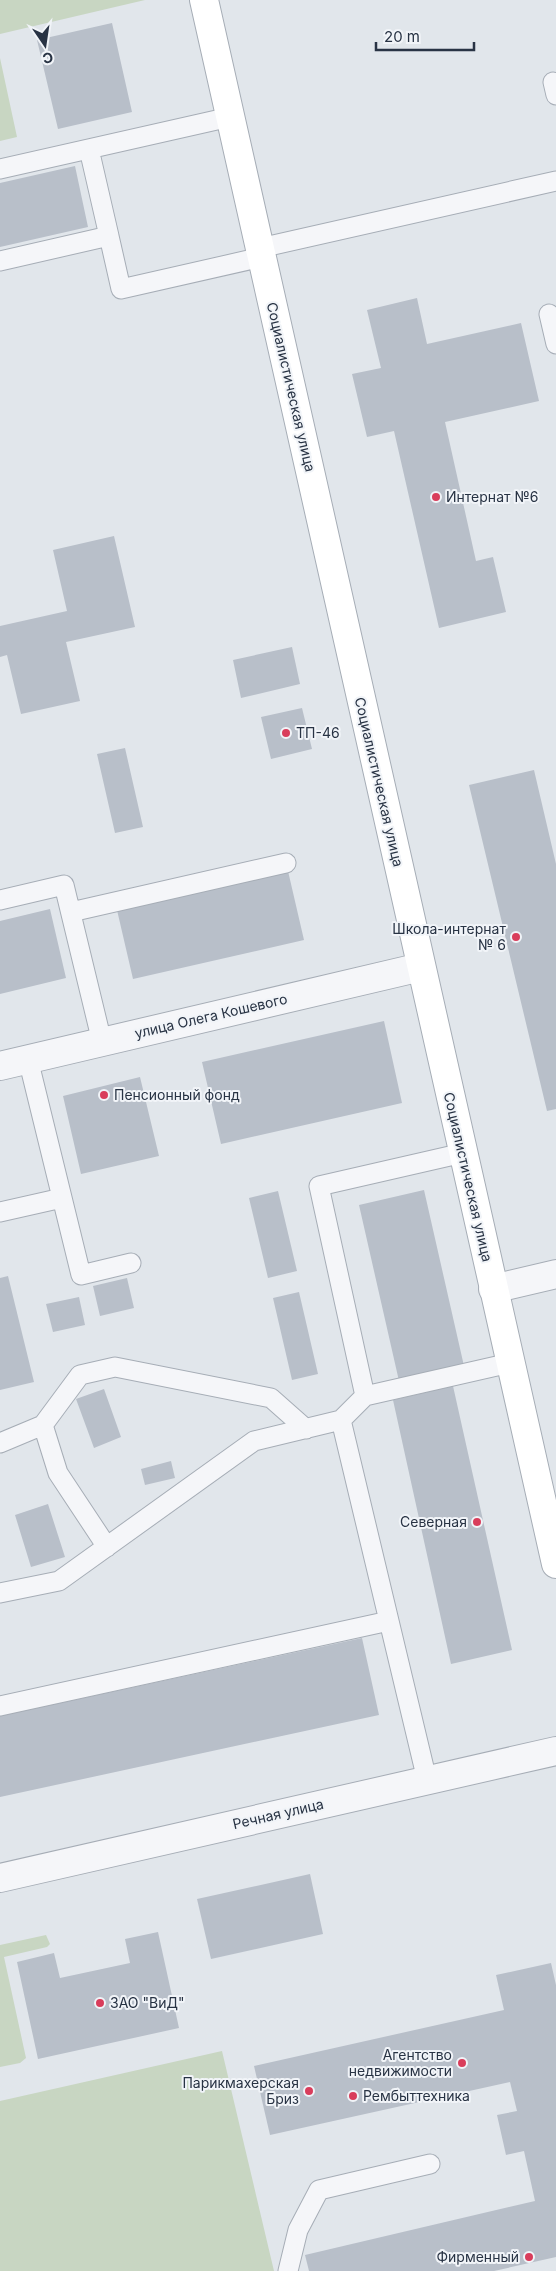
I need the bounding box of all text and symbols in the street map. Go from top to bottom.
north arrow [20,20,70,70]
scale bar [376,20,474,52]
text: 20 m [384,27,420,46]
text: С [41,49,55,68]
street label: Социалистическая улица [264,300,319,473]
place label: Интернат №6 [446,488,538,505]
marker: Интернат №6 [430,491,442,503]
street label: Социалистическая улица [352,695,407,868]
place label: ТП-46 [296,724,340,741]
marker: ТП-46 [280,727,292,739]
place label: Школа-интернат № 6 [392,920,506,953]
marker: Школа-интернат № 6 [510,931,522,943]
street label: улица Олега Кошевого [133,990,289,1041]
place label: Пенсионный фонд [114,1086,240,1103]
marker: Пенсионный фонд [98,1089,110,1101]
street label: Социалистическая улица [441,1090,496,1263]
place label: Северная [400,1513,467,1530]
marker: Северная [471,1516,483,1528]
street label: Речная улица [231,1795,325,1832]
place label: ЗАО "ВиД" [110,1994,184,2011]
marker: ЗАО "ВиД" [94,1997,106,2009]
place label: Агентство недвижимости [349,2046,452,2079]
marker: Агентство недвижимости [456,2057,468,2069]
place label: Парикмахерская Бриз [182,2074,299,2107]
marker: Парикмахерская Бриз [303,2085,315,2097]
place label: Рембыттехника [363,2087,470,2104]
marker: Рембыттехника [347,2090,359,2102]
place label: Фирменный [436,2248,519,2265]
marker: Фирменный [523,2251,535,2263]

